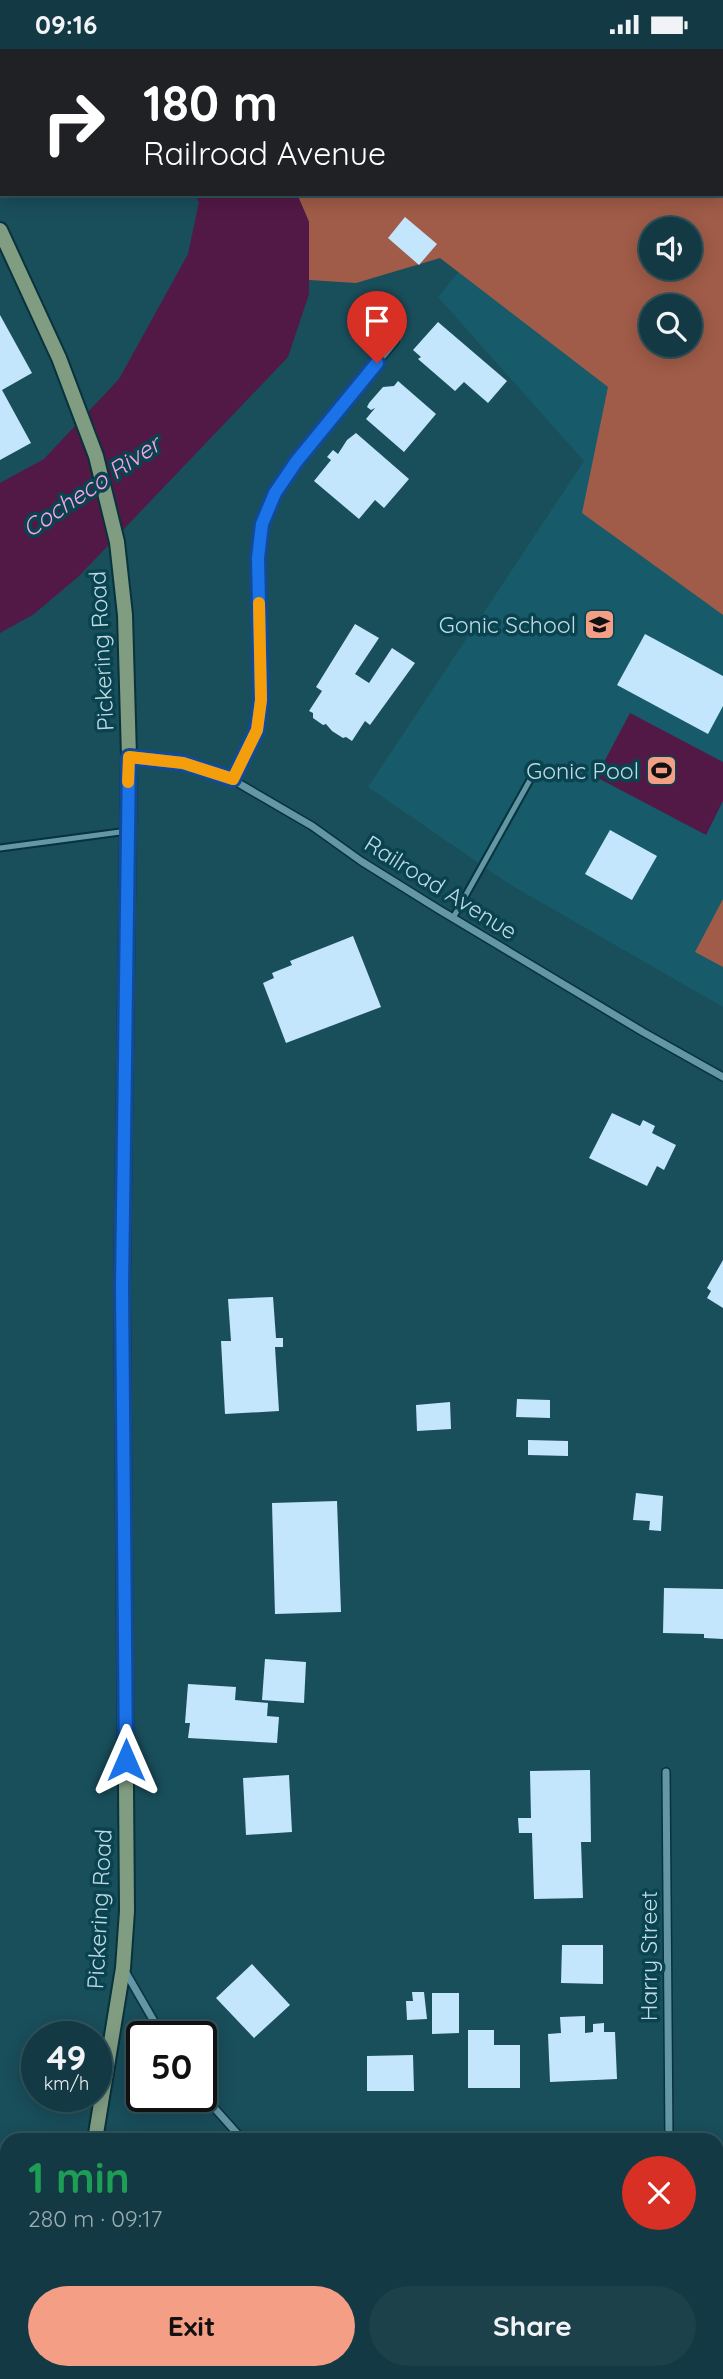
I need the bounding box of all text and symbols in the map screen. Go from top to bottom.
text: 09:16 [35,8,97,41]
text: 180 m [143,72,278,133]
icon: right [28,77,119,168]
text: Railroad Avenue [143,133,386,173]
map controls [639,217,702,357]
button: sound [639,217,702,280]
pin [347,291,407,363]
button: search [639,294,702,357]
icon: arrive [358,302,396,340]
water label: Cocheco River [16,427,168,543]
street label: Pickering Road [82,570,120,732]
school or university icon: Gonic School [582,607,616,641]
place label: Gonic School [439,610,576,639]
sports icon: Gonic Pool [645,753,679,787]
place label: Gonic Pool [526,756,639,785]
street label: Railroad Avenue [359,828,523,946]
position arrow [89,1723,163,1797]
street label: Pickering Road [80,1828,118,1990]
street label: Harry Street [634,1891,663,2021]
speed limit sign: 50 [126,2021,217,2112]
text: 49 [47,2035,86,2079]
text: km/h [44,2072,89,2095]
text: 1 min [28,2151,130,2204]
button: close [622,2156,696,2230]
text: 280 m · 09:17 [28,2204,162,2233]
button: Exit [28,2286,355,2366]
button: Share [369,2286,696,2366]

